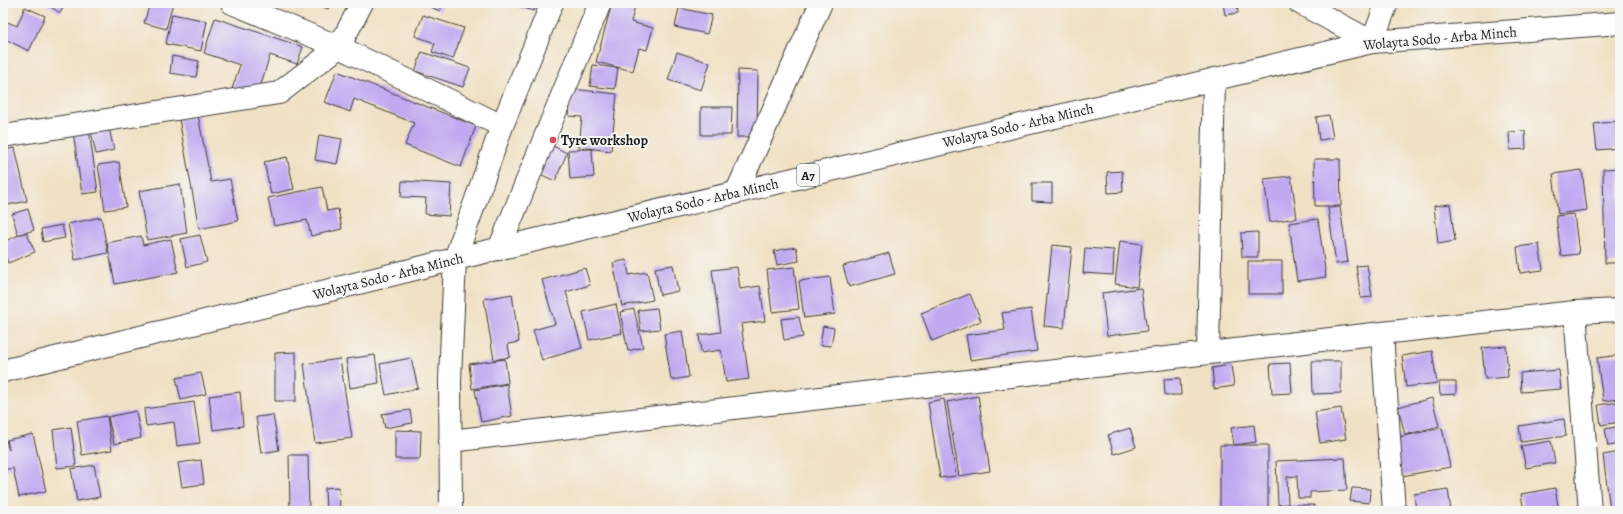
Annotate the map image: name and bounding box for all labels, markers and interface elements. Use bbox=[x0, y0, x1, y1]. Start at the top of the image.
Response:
street label: Wolayta Sodo - Arba Minch bbox=[1361, 22, 1518, 55]
street label: Wolayta Sodo - Arba Minch bbox=[940, 99, 1096, 152]
place label: Tyre workshop bbox=[561, 131, 648, 150]
marker: Tyre workshop bbox=[548, 135, 558, 145]
road number: A7 bbox=[797, 164, 819, 186]
street label: Wolayta Sodo - Arba Minch bbox=[625, 174, 781, 227]
street label: Wolayta Sodo - Arba Minch bbox=[310, 248, 466, 305]

